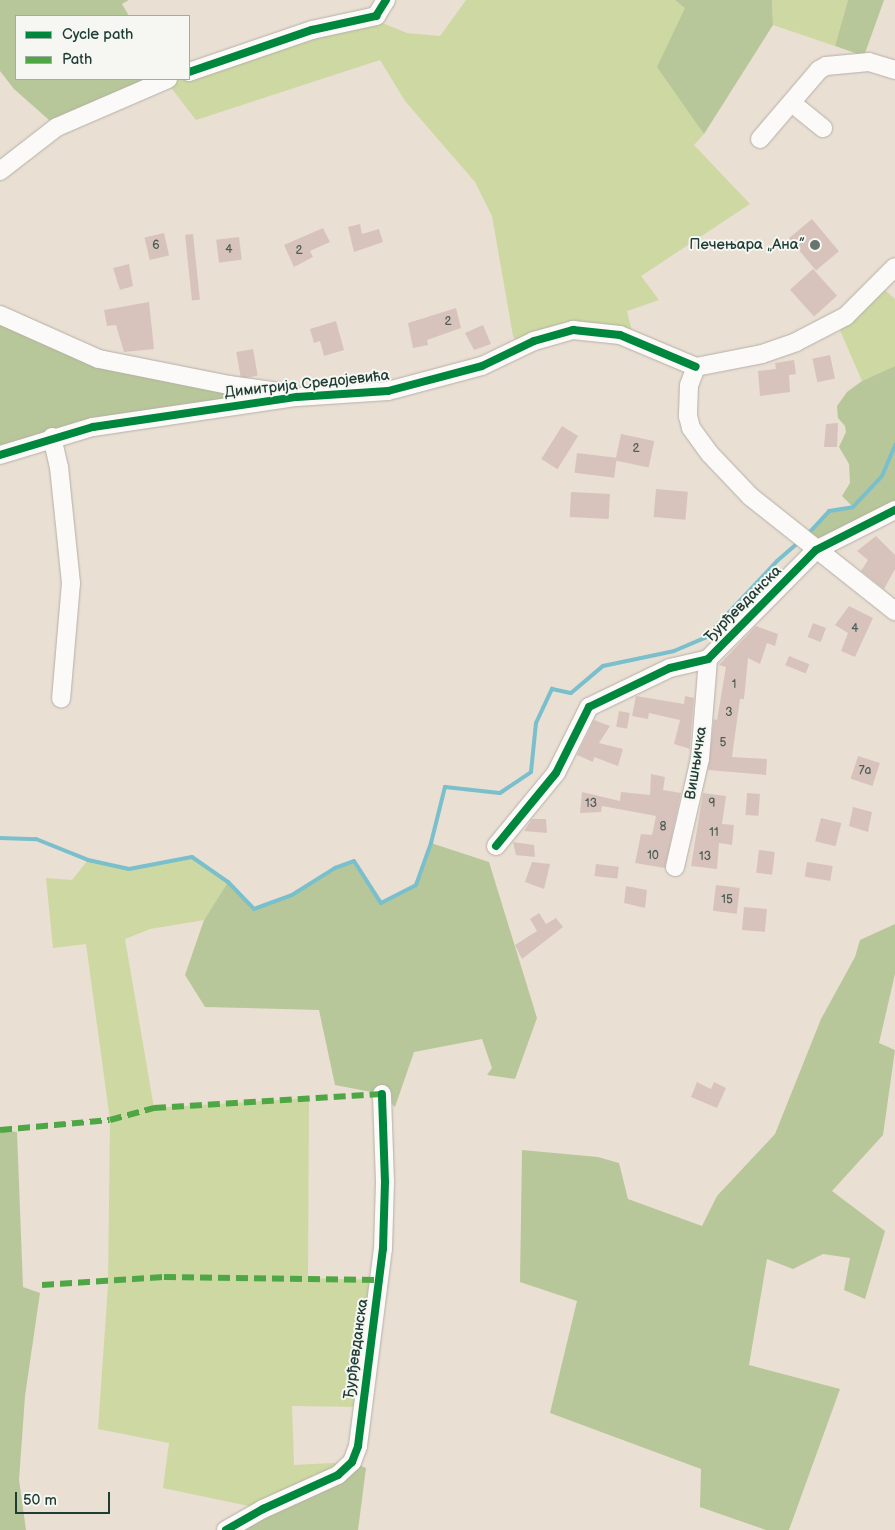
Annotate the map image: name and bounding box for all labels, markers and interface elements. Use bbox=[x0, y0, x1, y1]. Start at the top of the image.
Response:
legend bbox=[15, 15, 190, 80]
text: Cycle path bbox=[62, 25, 133, 44]
text: Path bbox=[62, 50, 92, 69]
place label: Печењара „Ана” bbox=[689, 236, 805, 254]
house number: 6 bbox=[152, 239, 160, 253]
marker: Печењара „Ана” bbox=[809, 239, 821, 251]
house number: 4 bbox=[225, 243, 233, 257]
house number: 2 bbox=[295, 244, 303, 258]
house number: 2 bbox=[444, 315, 452, 329]
street label: Димитрија Средојевића bbox=[224, 366, 390, 402]
house number: 2 bbox=[632, 442, 640, 456]
street label: Ђурђевданска bbox=[701, 562, 785, 646]
house number: 4 bbox=[851, 622, 859, 636]
house number: 1 bbox=[732, 678, 736, 692]
house number: 3 bbox=[725, 706, 733, 720]
street label: Вишњичка bbox=[681, 725, 711, 801]
house number: 5 bbox=[720, 736, 726, 750]
house number: 7a bbox=[859, 764, 871, 778]
house number: 13 bbox=[585, 797, 597, 811]
house number: 9 bbox=[709, 797, 715, 811]
house number: 8 bbox=[660, 820, 666, 834]
house number: 11 bbox=[709, 826, 719, 840]
house number: 10 bbox=[647, 849, 659, 863]
house number: 13 bbox=[699, 850, 711, 864]
house number: 15 bbox=[721, 893, 733, 907]
street label: Ђурђевданска bbox=[340, 1298, 372, 1400]
scale bar bbox=[18, 1482, 112, 1514]
text: 50 m bbox=[23, 1491, 57, 1510]

